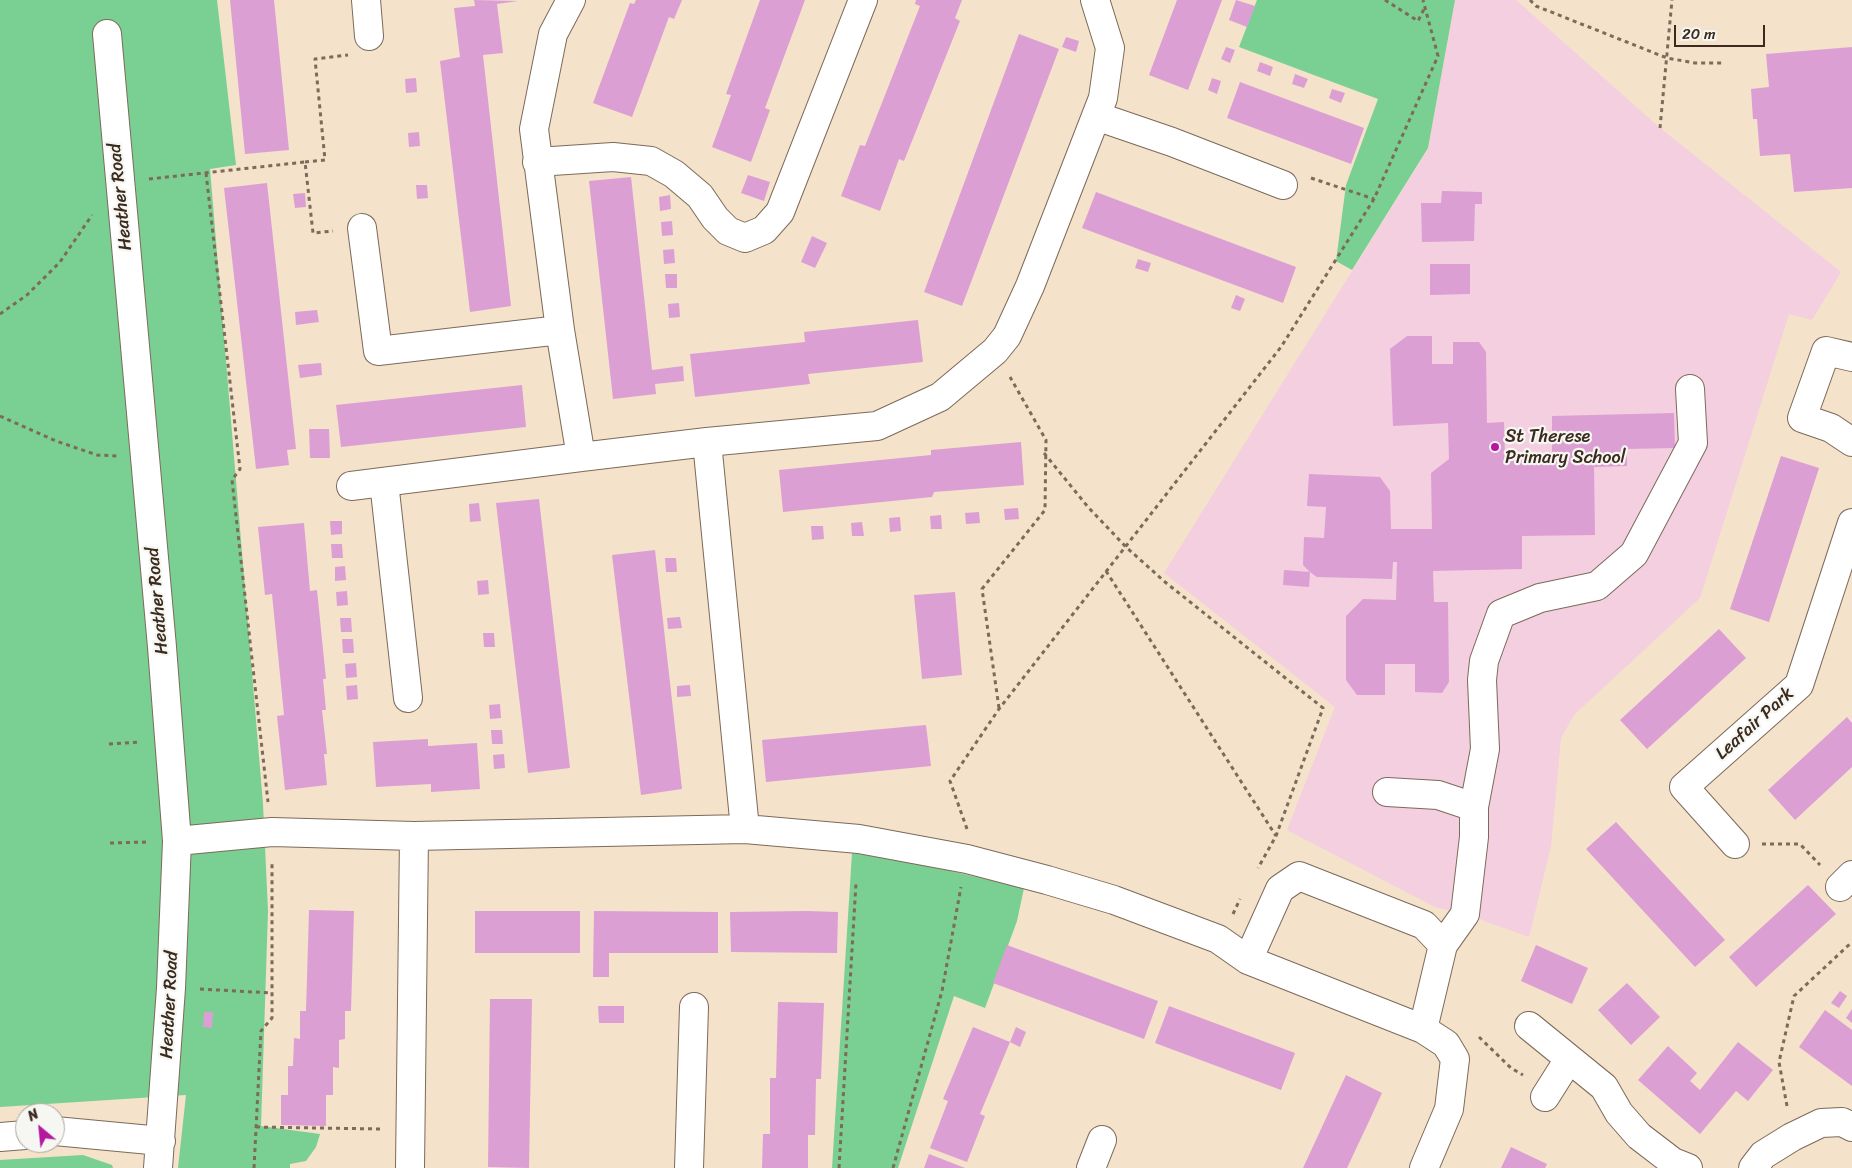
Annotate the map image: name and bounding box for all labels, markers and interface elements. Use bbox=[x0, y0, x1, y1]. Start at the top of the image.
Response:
scale bar bbox=[1677, 15, 1768, 47]
text: 20 m bbox=[1682, 21, 1716, 47]
street label: Heather Road bbox=[105, 142, 137, 252]
place label: St Therese Primary School bbox=[1505, 426, 1626, 468]
marker: St Therese Primary School bbox=[1489, 441, 1501, 453]
street label: Heather Road bbox=[143, 546, 173, 656]
street label: Leafair Park bbox=[1712, 683, 1798, 765]
street label: Heather Road bbox=[156, 951, 184, 1059]
text: N bbox=[23, 1102, 43, 1129]
north arrow bbox=[15, 1103, 65, 1153]

